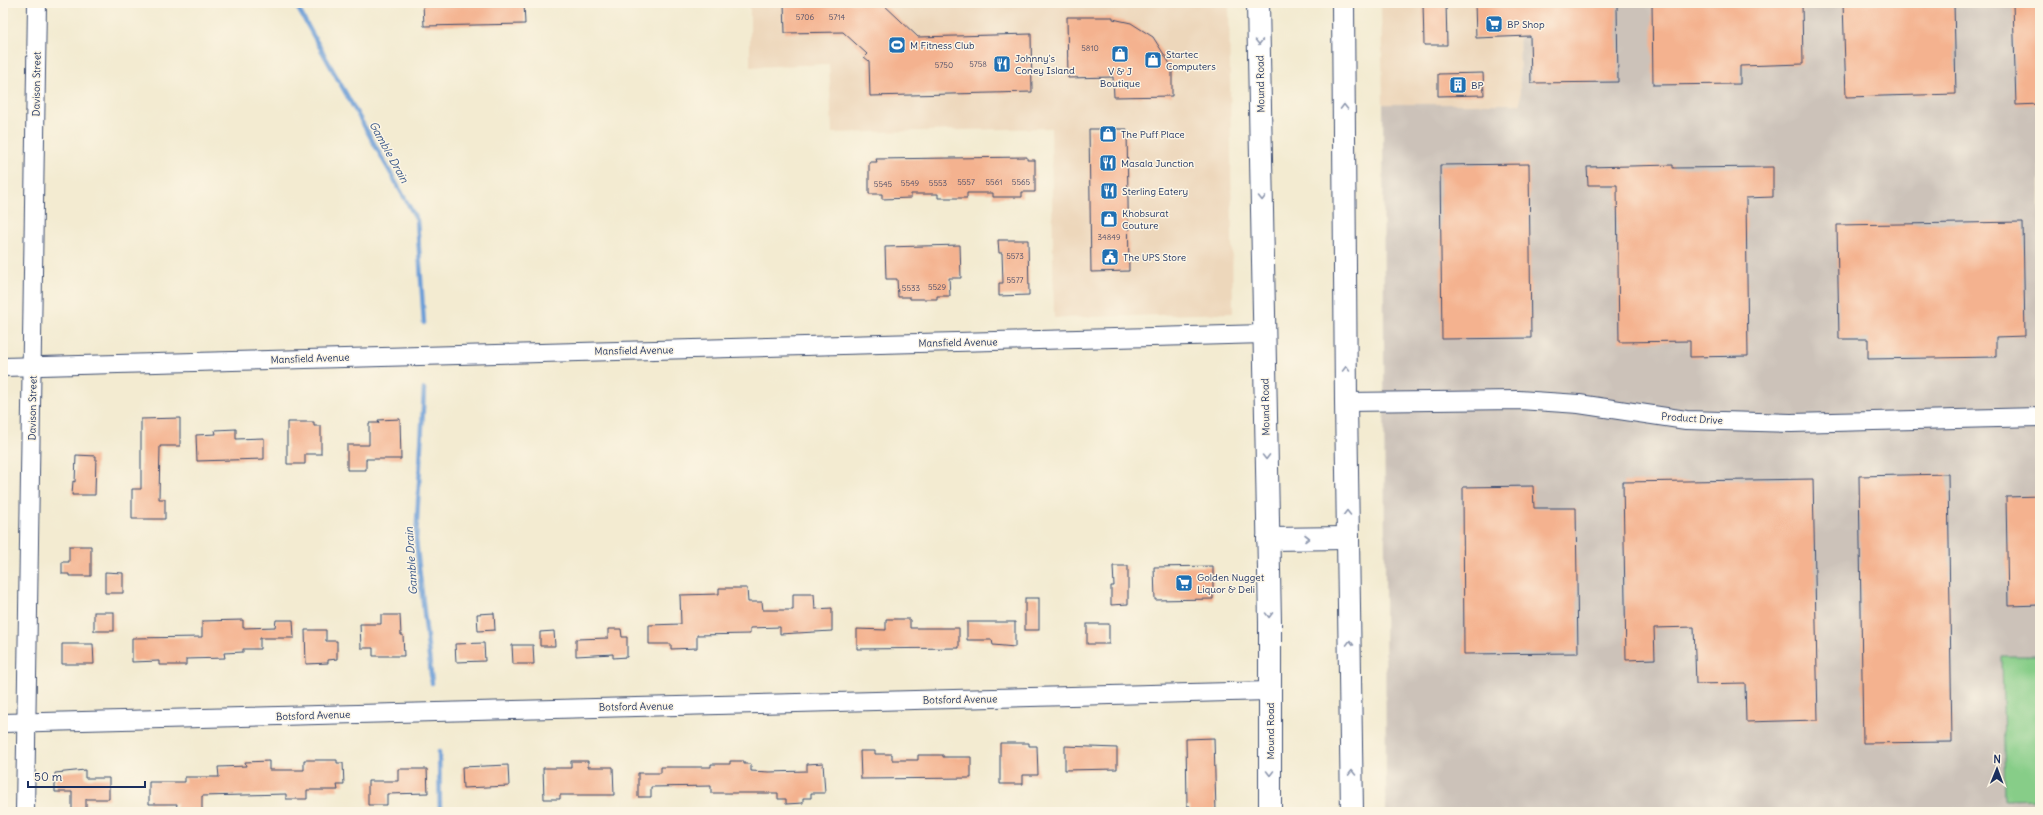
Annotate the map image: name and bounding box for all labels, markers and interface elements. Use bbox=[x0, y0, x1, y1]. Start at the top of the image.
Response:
house number: 5706 bbox=[796, 12, 815, 22]
house number: 5714 bbox=[829, 12, 846, 22]
supermarket icon: BP Shop bbox=[1484, 14, 1504, 34]
place label: BP Shop bbox=[1507, 18, 1545, 31]
sports icon: M Fitness Club bbox=[887, 35, 907, 55]
place label: M Fitness Club bbox=[910, 39, 975, 52]
one-way arrow bbox=[1255, 39, 1263, 45]
house number: 5810 bbox=[1081, 43, 1099, 53]
shop icon: V & J Boutique bbox=[1110, 44, 1130, 64]
place label: Startec Computers bbox=[1166, 48, 1216, 73]
shop icon: Startec Computers bbox=[1143, 50, 1163, 70]
street label: Davison Street bbox=[29, 51, 44, 117]
place label: Johnny's Coney Island bbox=[1015, 52, 1075, 77]
restaurant icon: Johnny's Coney Island bbox=[992, 54, 1012, 74]
street label: Mound Road bbox=[1254, 55, 1267, 113]
house number: 5758 bbox=[969, 59, 987, 69]
house number: 5750 bbox=[935, 60, 953, 70]
place label: V & J Boutique bbox=[1100, 65, 1140, 90]
building icon: BP bbox=[1448, 75, 1468, 95]
place label: BP bbox=[1471, 79, 1484, 92]
one-way arrow bbox=[1340, 104, 1348, 110]
water label: Gamble Drain bbox=[366, 119, 412, 186]
shop icon: The Puff Place bbox=[1098, 124, 1118, 144]
place label: The Puff Place bbox=[1121, 128, 1185, 141]
restaurant icon: Masala Junction bbox=[1098, 153, 1118, 173]
place label: Masala Junction bbox=[1121, 157, 1194, 170]
house number: 5557 bbox=[957, 177, 975, 187]
house number: 5561 bbox=[986, 177, 1003, 187]
house number: 5565 bbox=[1012, 177, 1031, 187]
house number: 5549 bbox=[901, 178, 920, 188]
house number: 5553 bbox=[929, 178, 948, 188]
house number: 5545 bbox=[874, 179, 893, 189]
restaurant icon: Sterling Eatery bbox=[1099, 181, 1119, 201]
place label: Sterling Eatery bbox=[1122, 185, 1188, 198]
one-way arrow bbox=[1258, 195, 1266, 201]
place label: Khobsurat Couture bbox=[1122, 207, 1169, 232]
shop icon: Khobsurat Couture bbox=[1099, 209, 1119, 229]
house number: 34849 bbox=[1098, 232, 1121, 242]
public building icon: The UPS Store bbox=[1100, 247, 1120, 267]
house number: 5573 bbox=[1006, 251, 1024, 261]
place label: The UPS Store bbox=[1123, 251, 1186, 264]
house number: 5577 bbox=[1006, 275, 1024, 285]
house number: 5529 bbox=[928, 282, 946, 292]
house number: 5533 bbox=[902, 283, 921, 293]
street label: Mansfield Avenue bbox=[918, 335, 998, 350]
street label: Mansfield Avenue bbox=[594, 343, 674, 358]
street label: Mansfield Avenue bbox=[270, 351, 350, 366]
one-way arrow bbox=[1341, 366, 1350, 372]
street label: Davison Street bbox=[25, 375, 40, 441]
street label: Mound Road bbox=[1259, 378, 1272, 436]
street label: Product Drive bbox=[1661, 410, 1723, 427]
one-way arrow bbox=[1262, 454, 1271, 460]
one-way arrow bbox=[1343, 510, 1352, 516]
water label: Gamble Drain bbox=[402, 526, 420, 596]
one-way arrow bbox=[1304, 534, 1310, 542]
place label: Golden Nugget Liquor & Deli bbox=[1197, 571, 1265, 596]
supermarket icon: Golden Nugget Liquor & Deli bbox=[1174, 573, 1194, 593]
one-way arrow bbox=[1265, 612, 1273, 618]
one-way arrow bbox=[1346, 640, 1354, 646]
street label: Botsford Avenue bbox=[923, 692, 997, 707]
street label: Botsford Avenue bbox=[599, 699, 673, 714]
street label: Mound Road bbox=[1264, 702, 1277, 760]
street label: Botsford Avenue bbox=[276, 708, 350, 723]
north arrow bbox=[1977, 749, 2017, 789]
text: N bbox=[1993, 752, 2001, 766]
scale bar bbox=[28, 763, 145, 789]
text: 50 m bbox=[34, 769, 63, 784]
one-way arrow bbox=[1266, 770, 1274, 776]
one-way arrow bbox=[1348, 770, 1356, 776]

